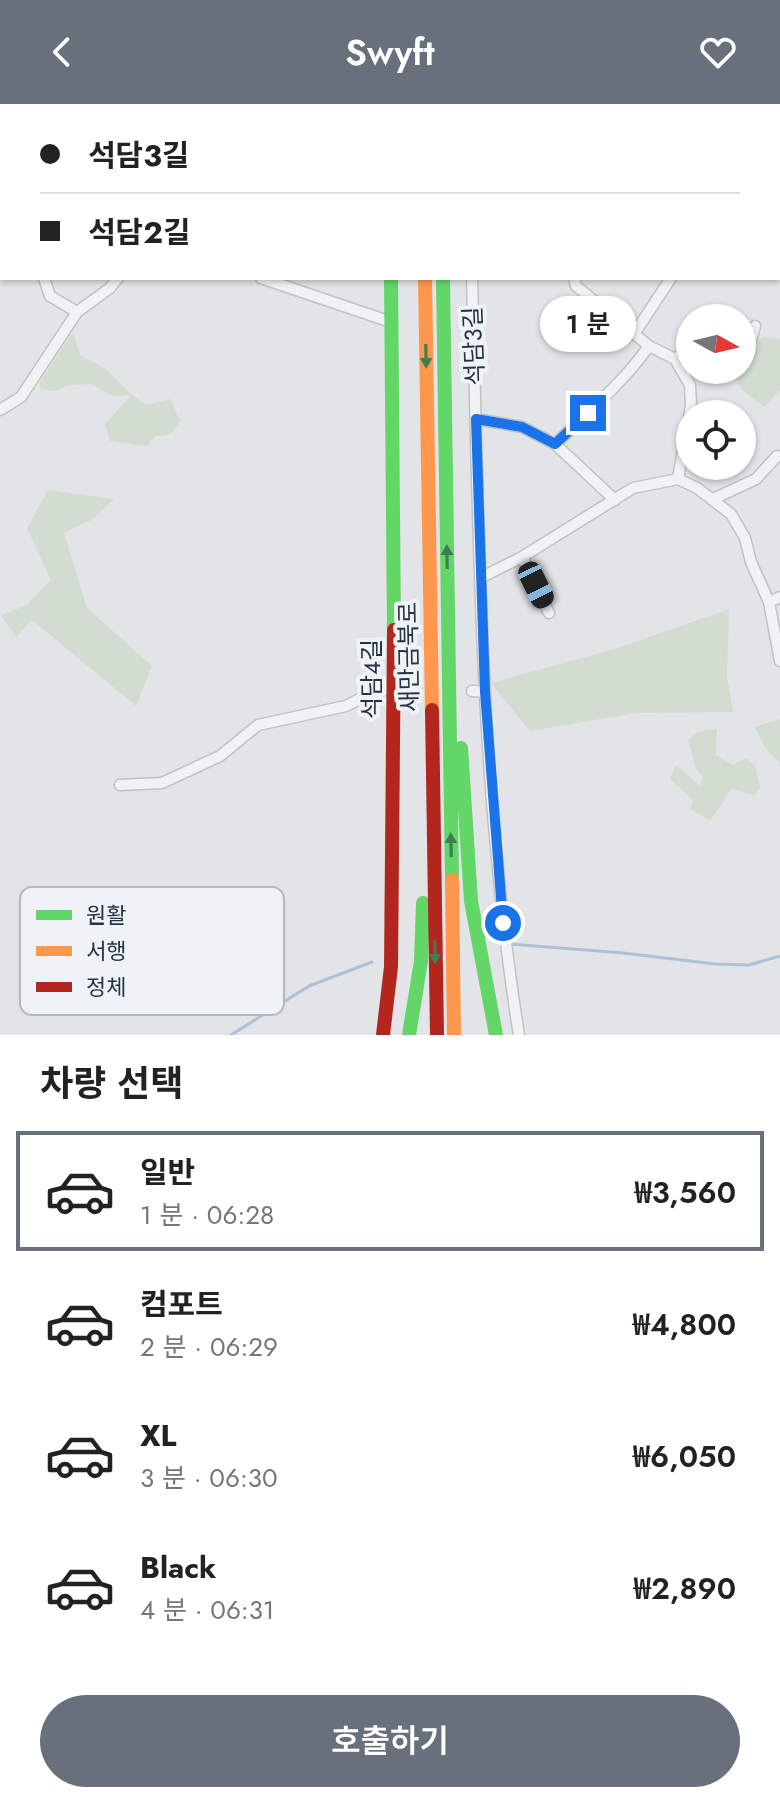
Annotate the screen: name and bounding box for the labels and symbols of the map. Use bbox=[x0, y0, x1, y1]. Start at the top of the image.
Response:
callout: 1 분 bbox=[540, 297, 636, 353]
north arrow bbox=[676, 304, 756, 384]
street label: 석담3길 bbox=[455, 306, 492, 386]
one-way arrow bbox=[420, 344, 433, 369]
route end bbox=[570, 395, 606, 431]
one-way arrow bbox=[441, 544, 453, 569]
car bbox=[515, 558, 557, 612]
street label: 새만금북로 bbox=[390, 602, 427, 713]
street label: 석담4길 bbox=[354, 639, 389, 719]
one-way arrow bbox=[445, 832, 458, 857]
legend bbox=[20, 887, 284, 1015]
text: 원활 bbox=[86, 899, 126, 931]
route start bbox=[485, 905, 521, 941]
text: 서행 bbox=[86, 935, 126, 967]
one-way arrow bbox=[429, 940, 442, 965]
text: 정체 bbox=[86, 971, 126, 1003]

